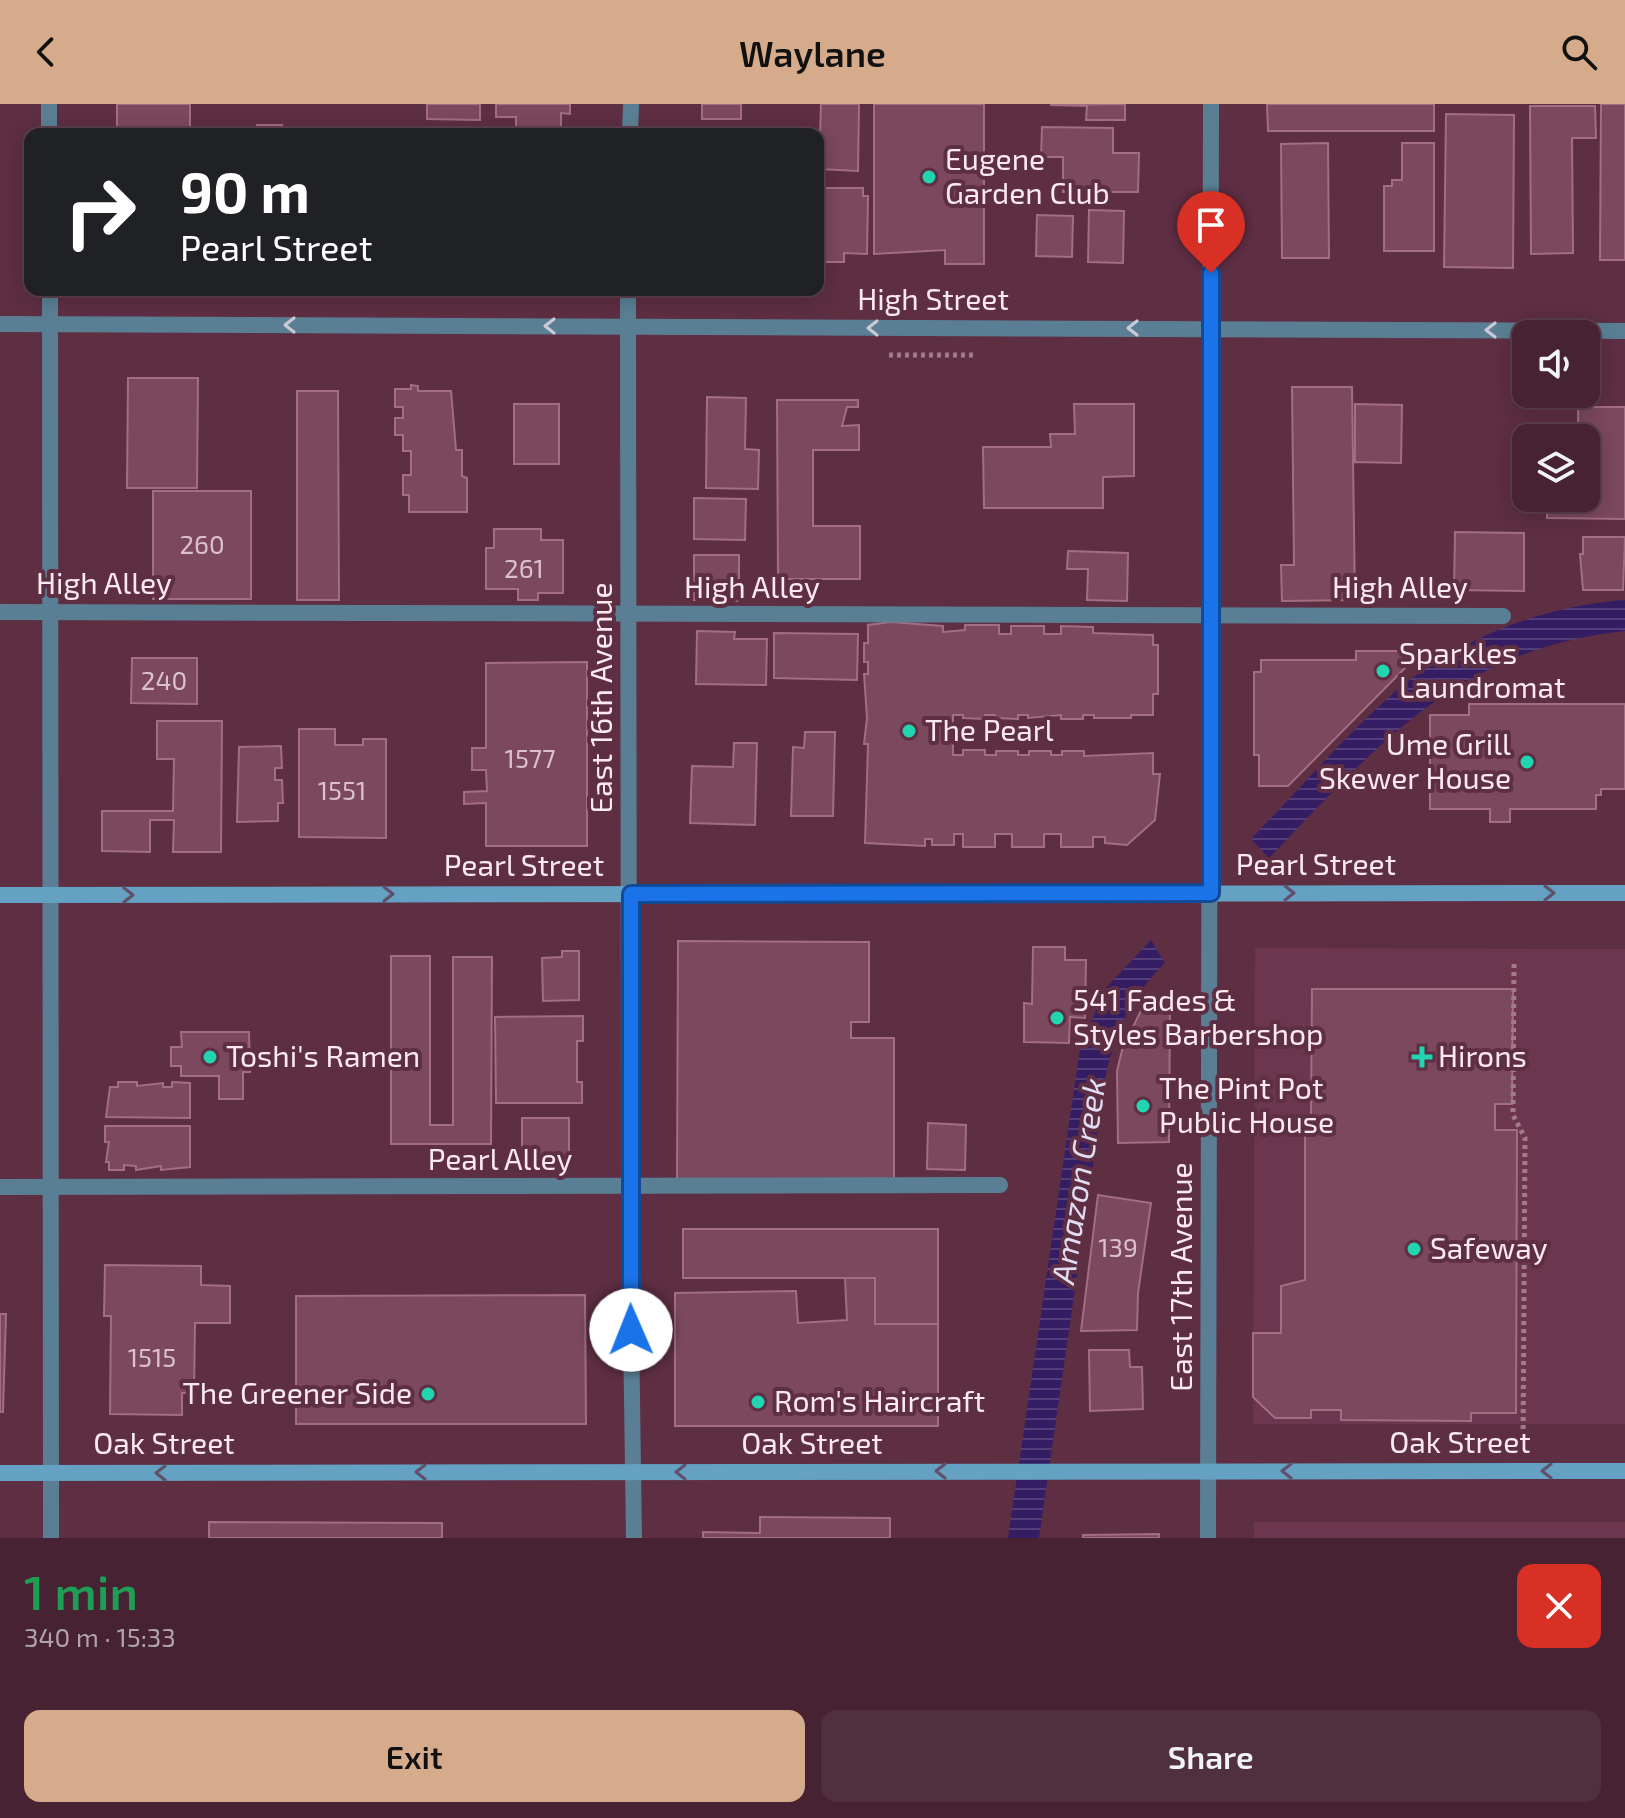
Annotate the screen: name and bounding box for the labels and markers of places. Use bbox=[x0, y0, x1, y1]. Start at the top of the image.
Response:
place label: Eugene Garden Club bbox=[945, 140, 1110, 210]
marker: Eugene Garden Club bbox=[920, 168, 938, 186]
pin bbox=[1177, 191, 1245, 273]
place label: Sparkles Laundromat bbox=[1399, 634, 1565, 704]
marker: Sparkles Laundromat bbox=[1374, 662, 1392, 680]
place label: The Pearl bbox=[925, 711, 1054, 747]
marker: The Pearl bbox=[900, 722, 918, 740]
place label: Ume Grill Skewer House bbox=[1319, 725, 1511, 795]
marker: Ume Grill Skewer House bbox=[1518, 753, 1536, 771]
place label: 541 Fades & Styles Barbershop bbox=[1073, 981, 1323, 1051]
marker: 541 Fades & Styles Barbershop bbox=[1048, 1009, 1066, 1027]
place label: Toshi's Ramen bbox=[226, 1037, 420, 1073]
place label: Hirons bbox=[1438, 1037, 1527, 1073]
marker: Toshi's Ramen bbox=[201, 1048, 219, 1066]
marker: Hirons bbox=[1413, 1048, 1431, 1066]
place label: The Pint Pot Public House bbox=[1159, 1069, 1334, 1139]
marker: The Pint Pot Public House bbox=[1134, 1097, 1152, 1115]
place label: Safeway bbox=[1430, 1229, 1548, 1265]
marker: Safeway bbox=[1405, 1240, 1423, 1258]
place label: The Greener Side bbox=[182, 1374, 412, 1410]
place label: Rom's Haircraft bbox=[774, 1382, 985, 1418]
marker: The Greener Side bbox=[419, 1385, 437, 1403]
marker: Rom's Haircraft bbox=[749, 1393, 767, 1411]

